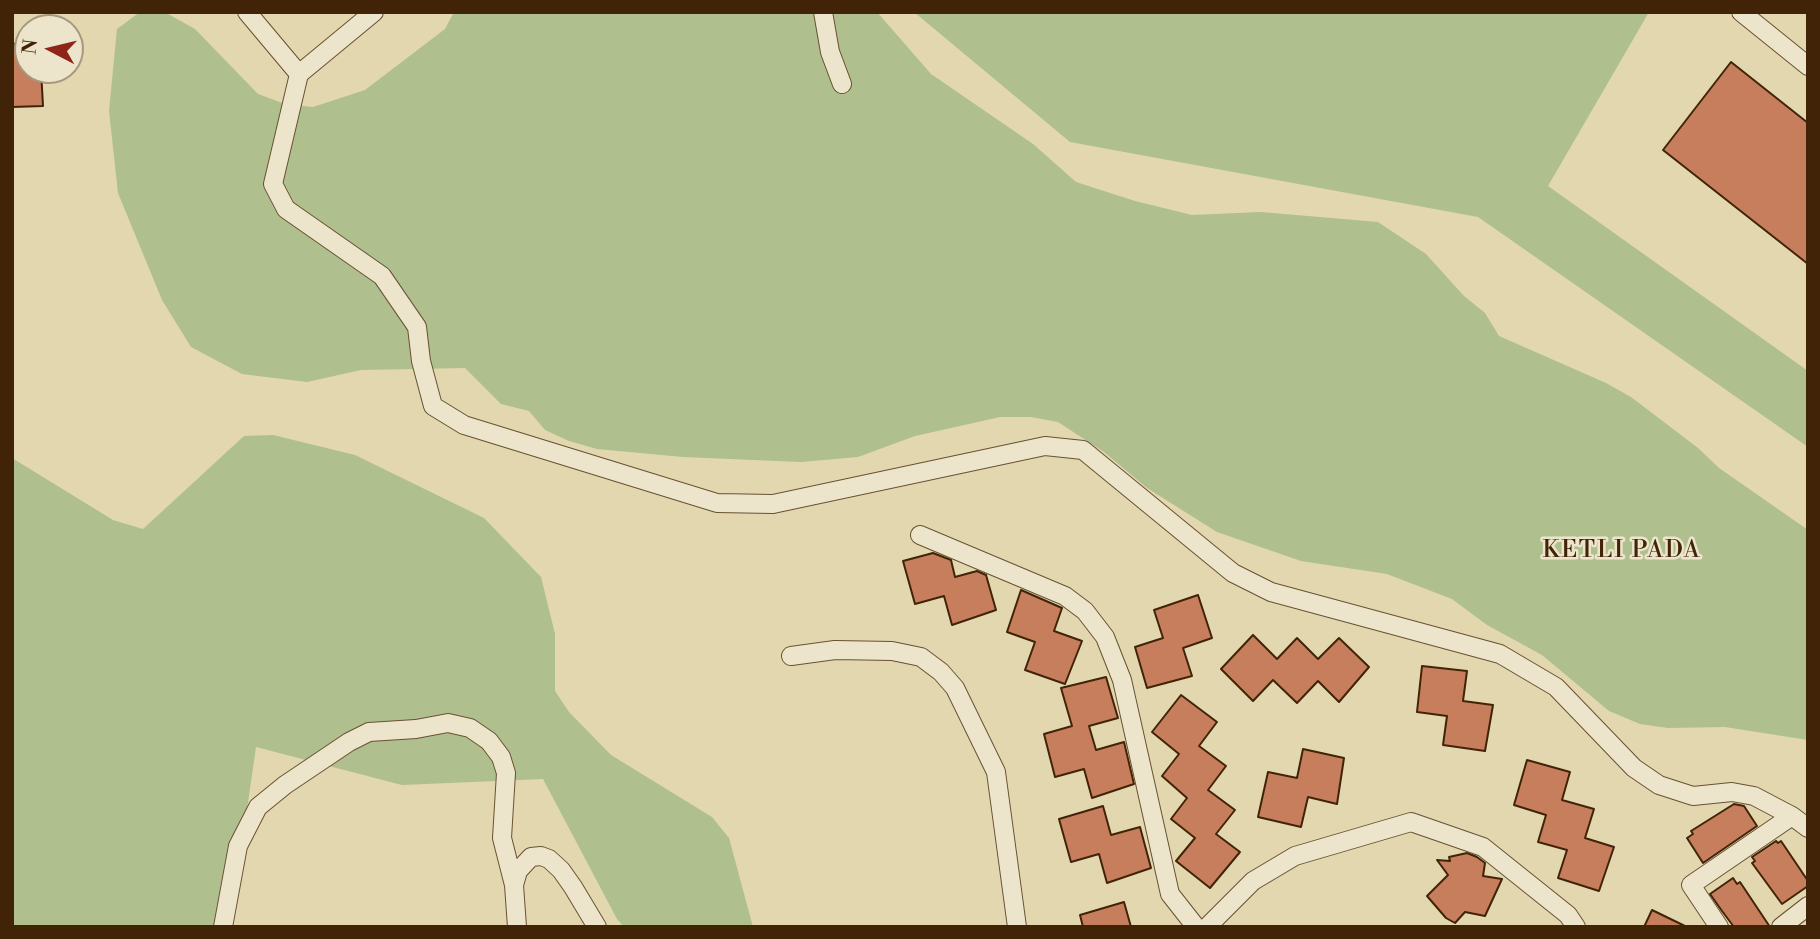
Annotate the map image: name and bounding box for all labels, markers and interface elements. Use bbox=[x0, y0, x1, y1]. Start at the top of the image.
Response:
north arrow bbox=[14, 14, 84, 84]
text: N bbox=[17, 38, 43, 56]
district label: KETLI PADA bbox=[1544, 537, 1700, 565]

